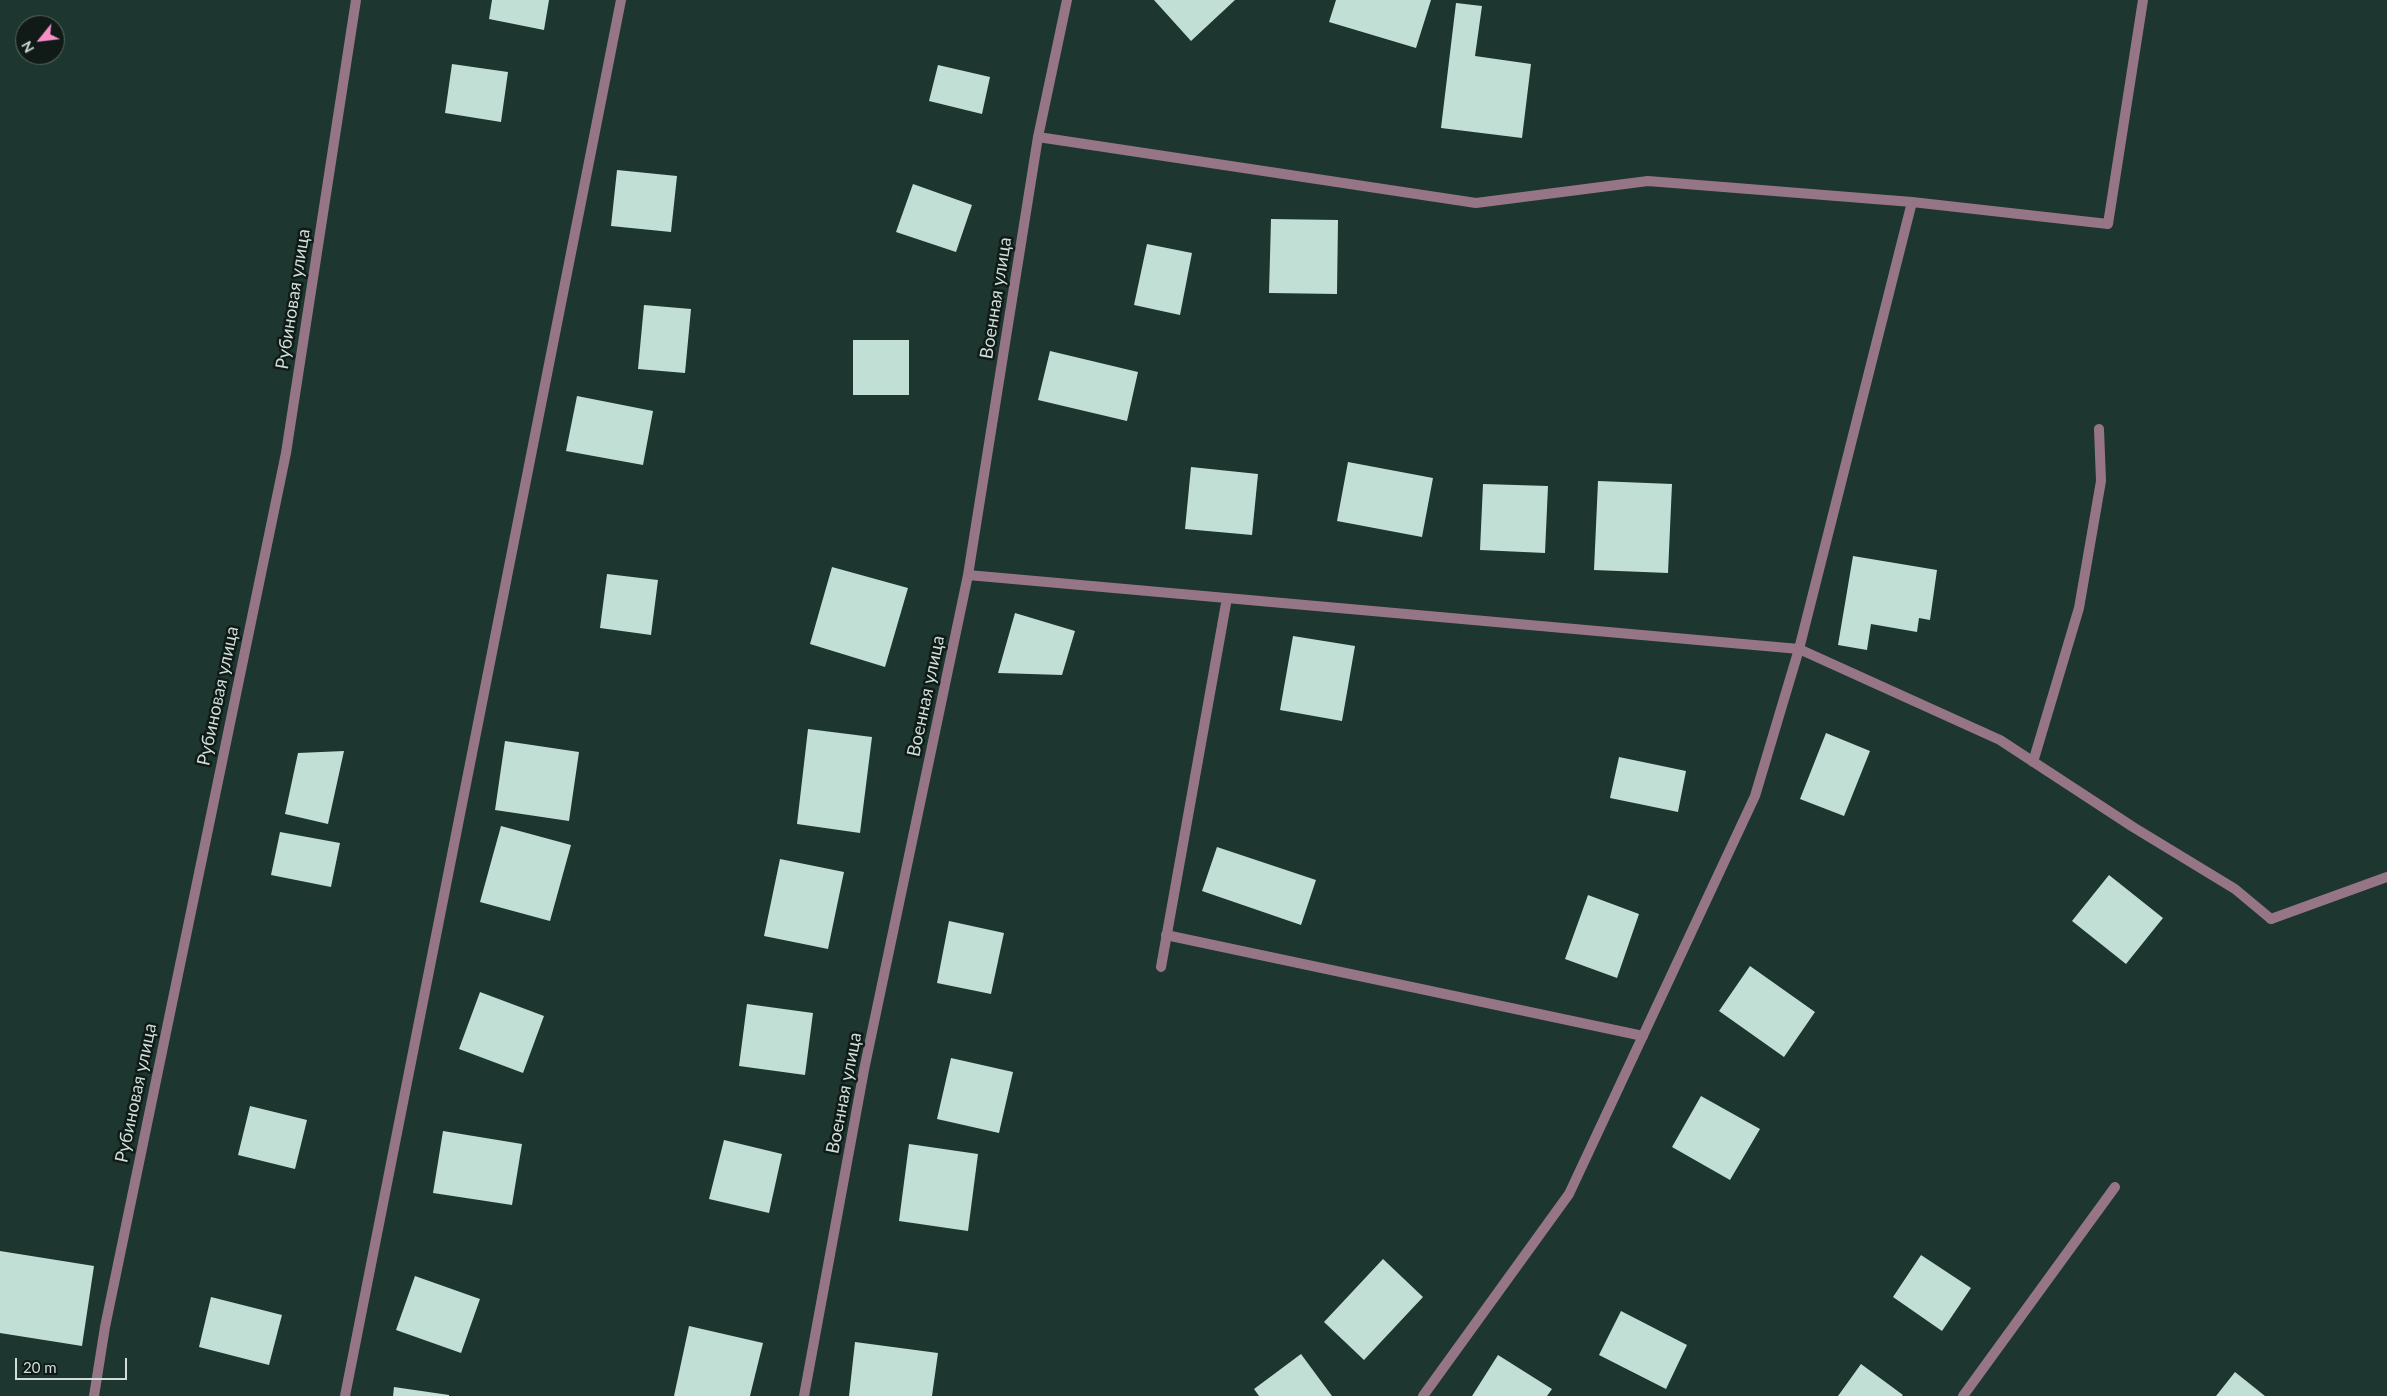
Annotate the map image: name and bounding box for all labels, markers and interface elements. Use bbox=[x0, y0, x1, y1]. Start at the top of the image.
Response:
north arrow bbox=[15, 15, 65, 65]
text: N bbox=[17, 38, 37, 56]
street label: Рубиновая улица bbox=[271, 227, 315, 371]
street label: Военная улица bbox=[976, 236, 1016, 360]
street label: Рубиновая улица bbox=[193, 624, 243, 768]
street label: Военная улица bbox=[903, 634, 949, 758]
street label: Рубиновая улица bbox=[111, 1021, 161, 1165]
street label: Военная улица bbox=[822, 1031, 866, 1155]
scale bar bbox=[18, 1348, 130, 1380]
text: 20 m bbox=[23, 1358, 57, 1376]

